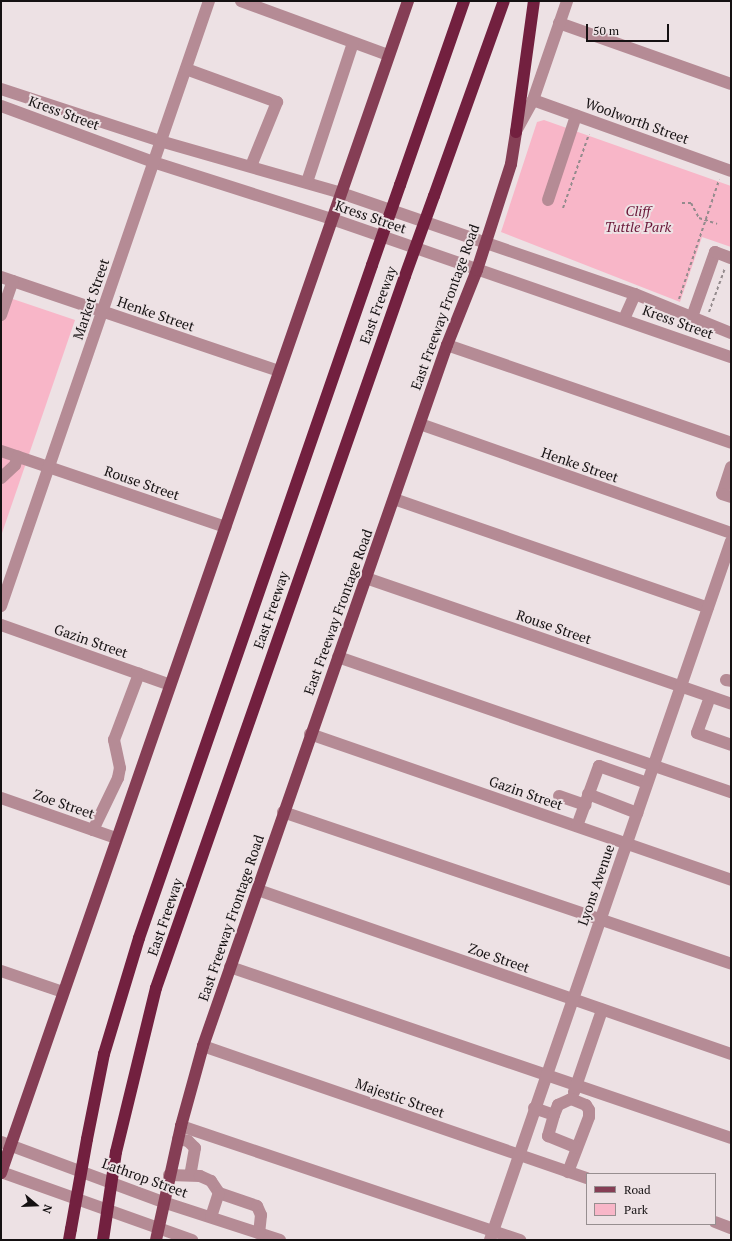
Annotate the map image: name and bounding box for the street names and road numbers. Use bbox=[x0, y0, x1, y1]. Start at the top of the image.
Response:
street label: Kress Street bbox=[26, 92, 102, 134]
street label: Woolworth Street bbox=[583, 94, 691, 148]
street label: Kress Street bbox=[333, 197, 409, 237]
street label: East Freeway Frontage Road bbox=[407, 222, 483, 392]
street label: Market Street bbox=[69, 256, 113, 342]
street label: East Freeway bbox=[356, 264, 400, 346]
street label: Henke Street bbox=[115, 293, 197, 335]
street label: Kress Street bbox=[640, 301, 716, 343]
street label: Henke Street bbox=[539, 444, 621, 486]
street label: Rouse Street bbox=[102, 462, 182, 504]
street label: East Freeway Frontage Road bbox=[300, 527, 376, 697]
street label: East Freeway bbox=[250, 569, 292, 651]
street label: Rouse Street bbox=[514, 606, 594, 648]
street label: Gazin Street bbox=[52, 621, 130, 661]
street label: Gazin Street bbox=[487, 773, 565, 813]
street label: Zoe Street bbox=[31, 786, 97, 822]
street label: East Freeway Frontage Road bbox=[195, 833, 267, 1003]
street label: Lyons Avenue bbox=[574, 842, 618, 928]
street label: East Freeway bbox=[144, 876, 186, 958]
street label: Zoe Street bbox=[466, 940, 532, 976]
street label: Majestic Street bbox=[353, 1075, 447, 1121]
street label: Lathrop Street bbox=[100, 1155, 190, 1201]

